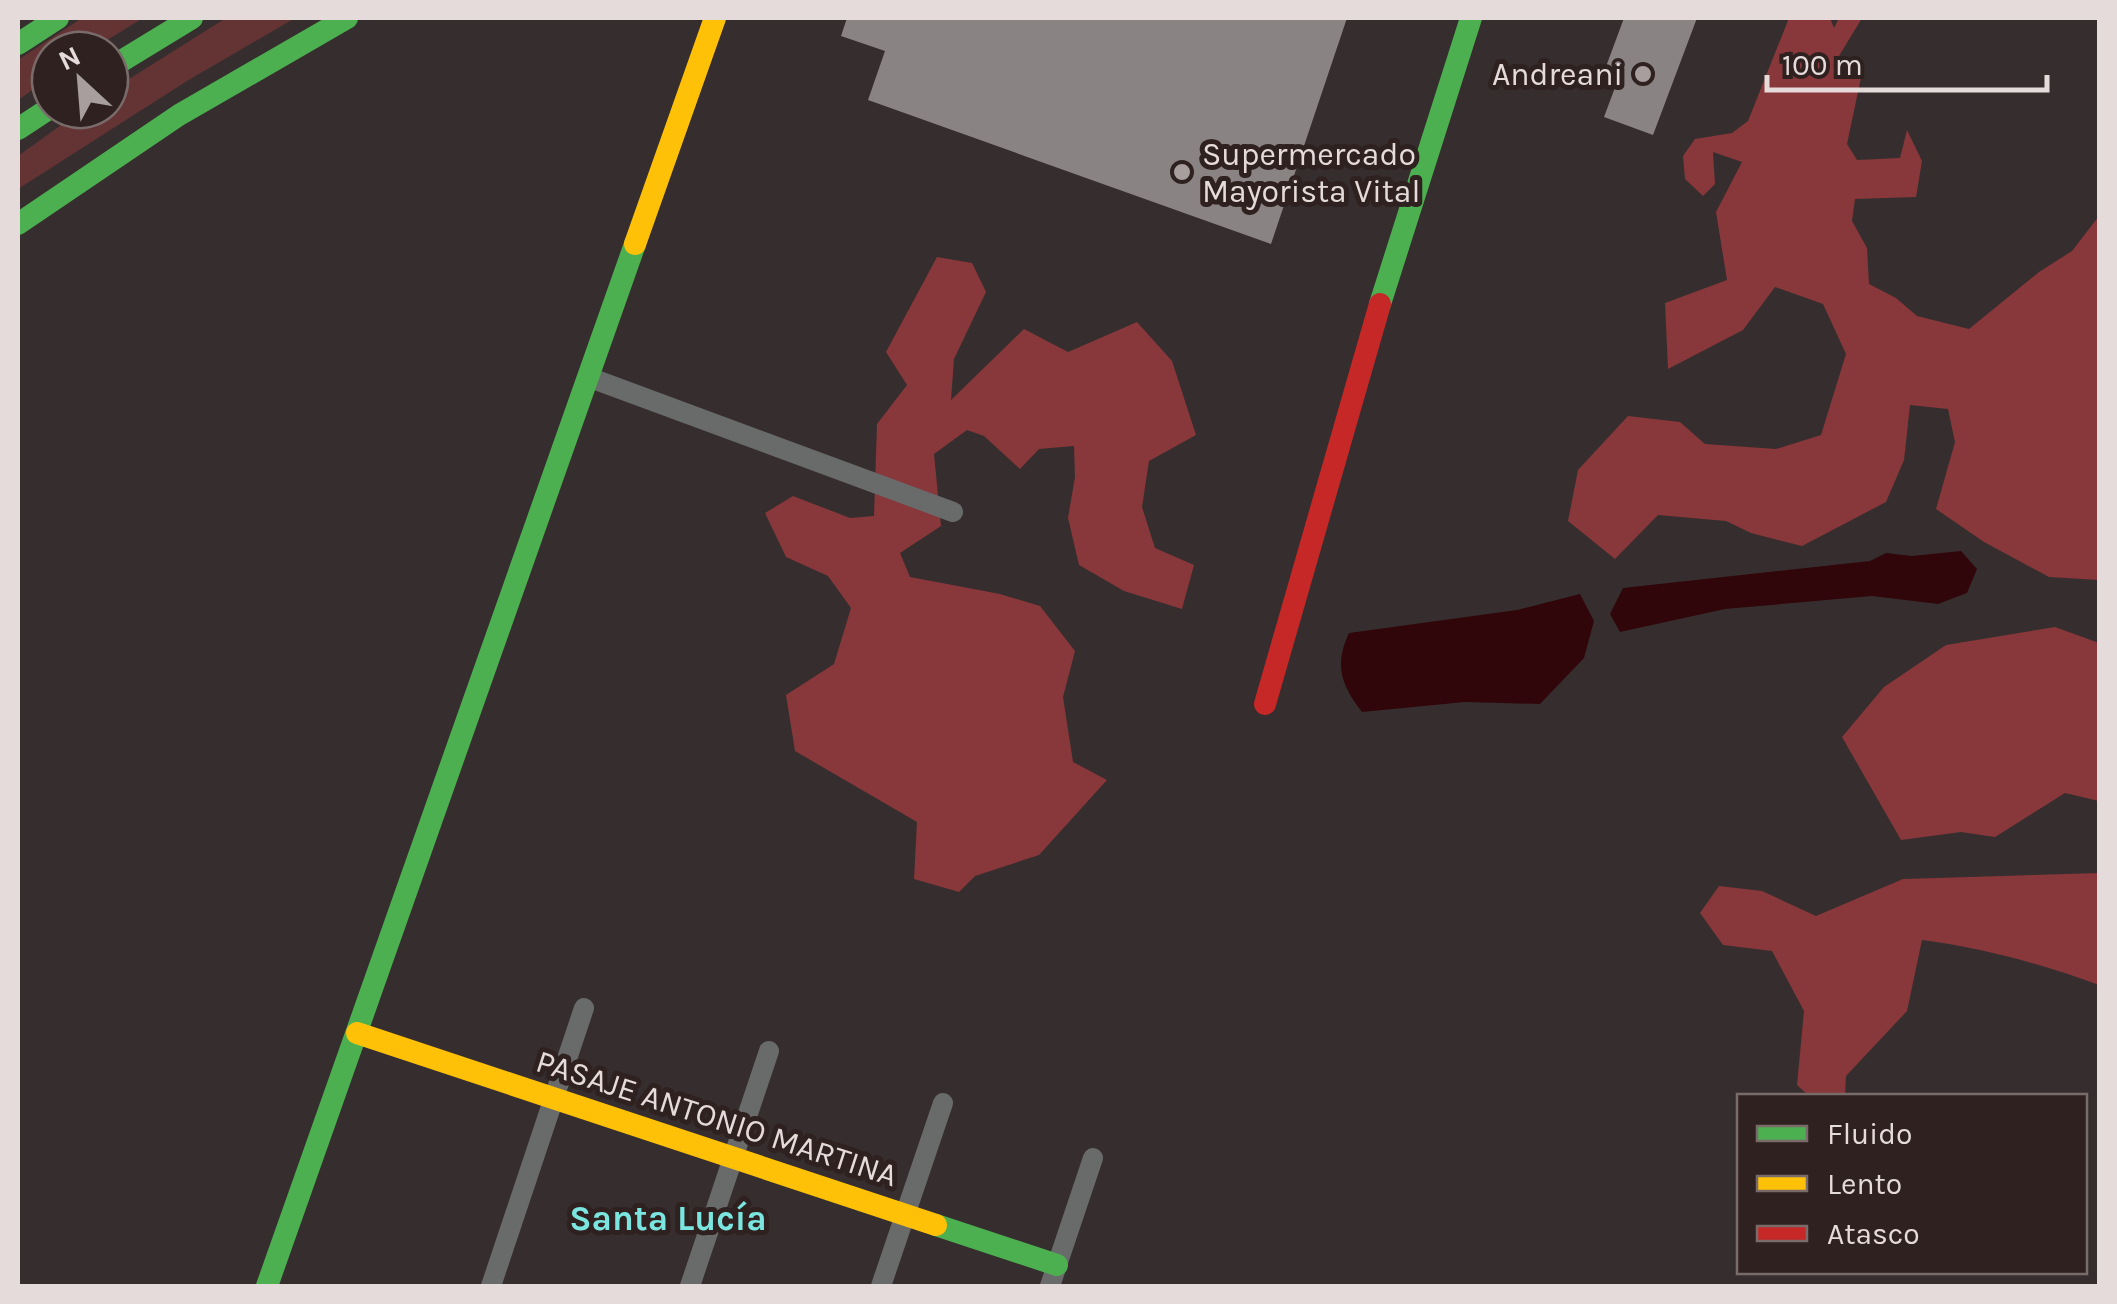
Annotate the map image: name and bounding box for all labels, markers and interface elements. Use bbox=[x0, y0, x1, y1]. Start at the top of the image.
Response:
north arrow bbox=[30, 30, 130, 130]
scale bar bbox=[1767, 30, 2047, 92]
text: N bbox=[53, 39, 86, 77]
text: 100 m bbox=[1782, 47, 1863, 83]
place label: Andreani bbox=[1492, 56, 1623, 93]
marker: Andreani bbox=[1632, 63, 1654, 85]
place label: Supermercado Mayorista Vital bbox=[1202, 136, 1420, 210]
marker: Supermercado Mayorista Vital bbox=[1171, 161, 1193, 183]
street label: PASAJE ANTONIO MARTINA bbox=[532, 1043, 902, 1194]
legend bbox=[1737, 1094, 2087, 1274]
text: Fluido bbox=[1827, 1116, 1912, 1152]
text: Lento bbox=[1827, 1166, 1902, 1202]
district label: Santa Lucía bbox=[569, 1198, 767, 1239]
text: Atasco bbox=[1827, 1216, 1920, 1252]

